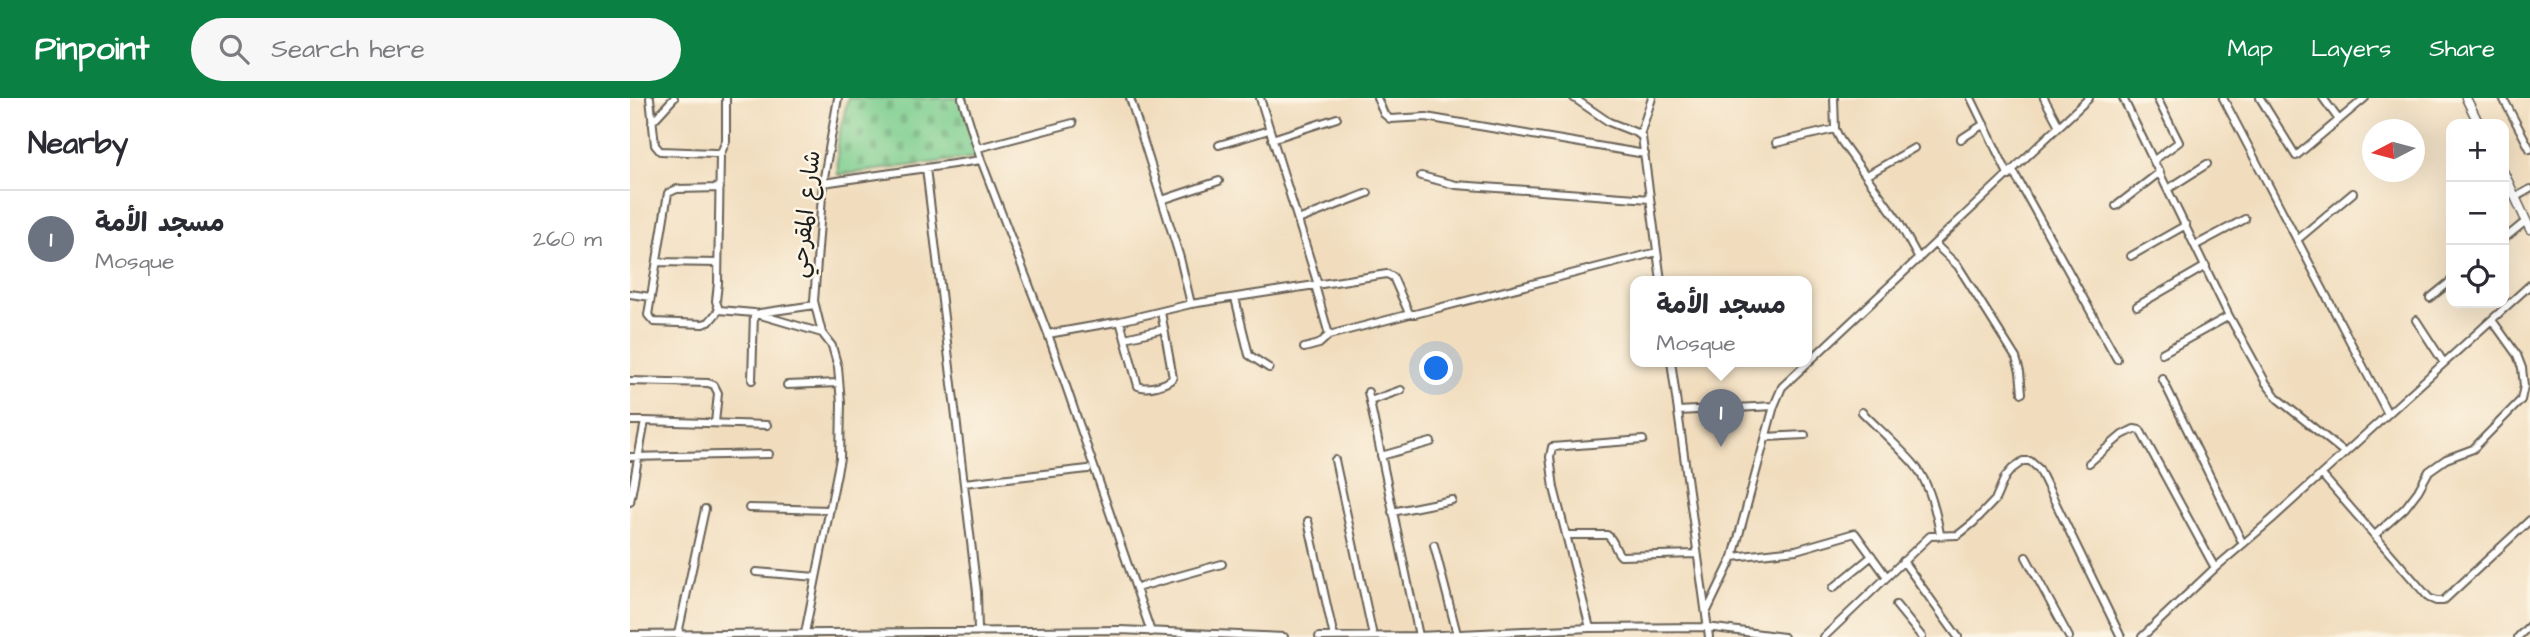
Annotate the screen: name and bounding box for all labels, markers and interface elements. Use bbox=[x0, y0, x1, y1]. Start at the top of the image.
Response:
search box bbox=[191, 18, 681, 81]
text: Pinpoint bbox=[35, 26, 149, 72]
icon: search bbox=[215, 30, 253, 68]
text: Search here bbox=[271, 31, 425, 67]
text: Map bbox=[2228, 32, 2273, 66]
text: Layers bbox=[2311, 32, 2391, 66]
text: Share bbox=[2429, 32, 2495, 66]
north arrow bbox=[2362, 119, 2425, 182]
map controls bbox=[2446, 119, 2509, 308]
button: + bbox=[2446, 119, 2509, 182]
text: Nearby bbox=[28, 123, 128, 165]
street label: شارع المقرحي bbox=[783, 149, 833, 280]
button: − bbox=[2446, 182, 2509, 245]
text: مسجد الأمة bbox=[95, 205, 225, 241]
text: 1 bbox=[50, 223, 52, 255]
text: 260 m bbox=[533, 223, 602, 255]
text: Mosque bbox=[95, 245, 174, 277]
button: locate bbox=[2446, 245, 2509, 308]
popup bbox=[1630, 276, 1812, 367]
text: مسجد الأمة bbox=[1656, 287, 1786, 323]
text: Mosque bbox=[1656, 327, 1736, 359]
your location bbox=[1419, 351, 1453, 385]
pin: 1 bbox=[1698, 389, 1744, 447]

